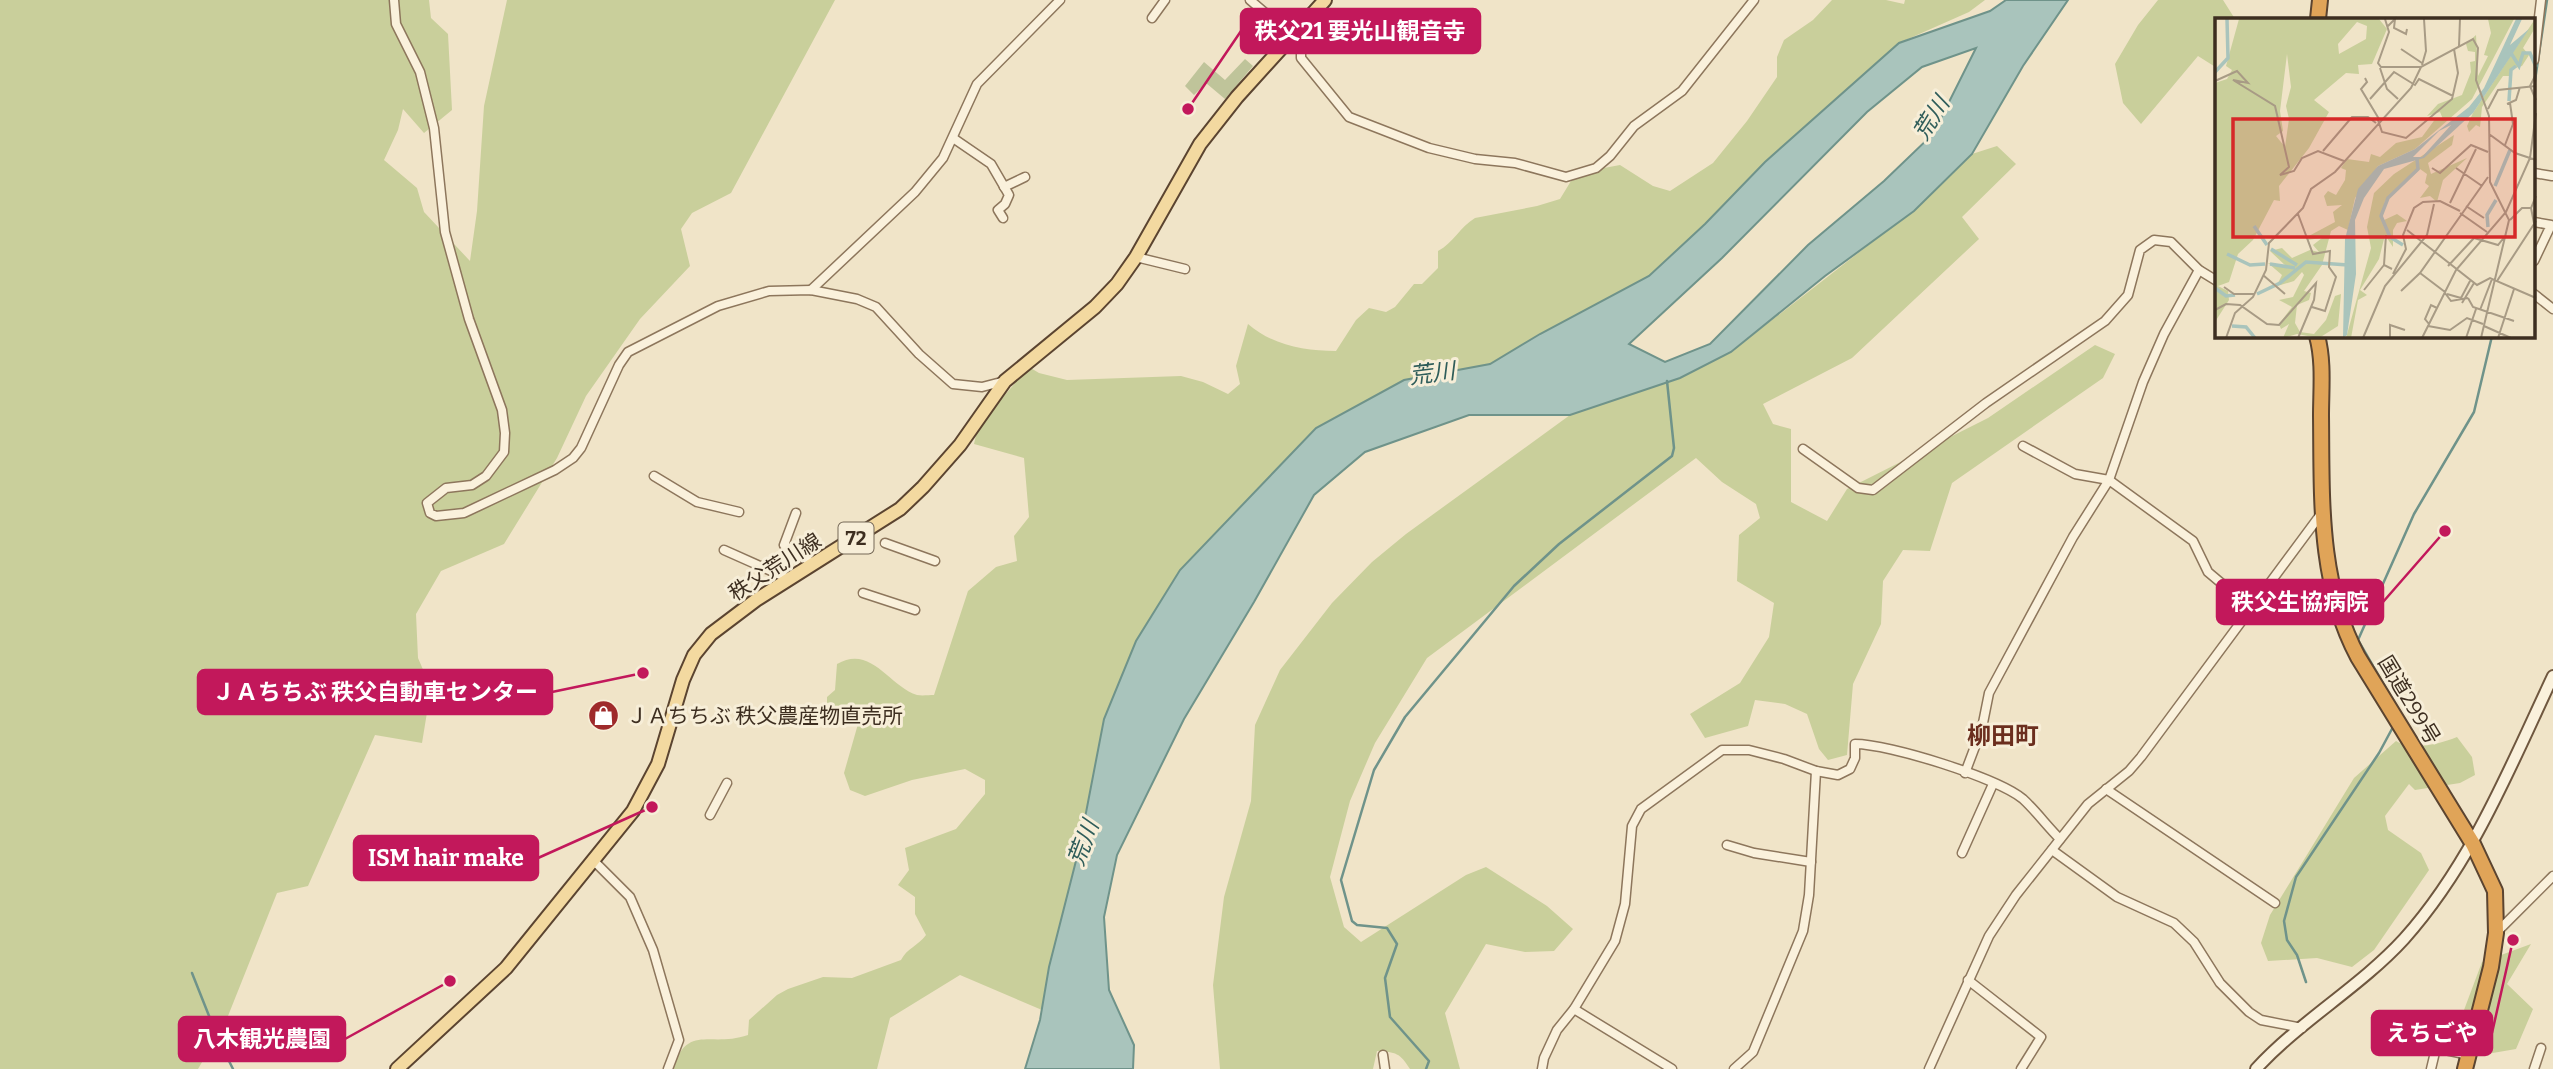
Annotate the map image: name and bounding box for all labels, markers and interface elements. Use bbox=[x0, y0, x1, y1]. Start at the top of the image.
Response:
callout: 秩父21 要光山観音寺 bbox=[1241, 9, 1480, 53]
text: 秩父21 要光山観音寺 bbox=[1254, 17, 1466, 45]
inset map bbox=[2215, 18, 2536, 338]
water label: 荒川 bbox=[1907, 89, 1957, 145]
water label: 荒川 bbox=[1407, 356, 1460, 390]
road number: 72 bbox=[838, 523, 874, 554]
street label: 秩父荒川線 bbox=[724, 528, 826, 606]
callout: 秩父生協病院 bbox=[2217, 580, 2383, 624]
text: 秩父生協病院 bbox=[2231, 588, 2369, 616]
street label: 国道299号 bbox=[2372, 651, 2446, 749]
callout: ＪＡちちぶ 秩父自動車センター bbox=[198, 670, 552, 714]
text: ＪＡちちぶ 秩父自動車センター bbox=[212, 678, 538, 706]
shop icon: ＪＡちちぶ 秩父農産物直売所 bbox=[586, 699, 620, 733]
place label: ＪＡちちぶ 秩父農産物直売所 bbox=[626, 703, 903, 729]
district label: 柳田町 bbox=[1967, 722, 2039, 750]
water label: 荒川 bbox=[1062, 814, 1105, 869]
callout: ISM hair make bbox=[354, 836, 538, 880]
text: ISM hair make bbox=[368, 844, 524, 872]
callout: えちごや bbox=[2372, 1011, 2492, 1055]
callout: 八木観光農園 bbox=[179, 1017, 345, 1061]
text: えちごや bbox=[2386, 1019, 2478, 1047]
text: 八木観光農園 bbox=[193, 1025, 331, 1053]

